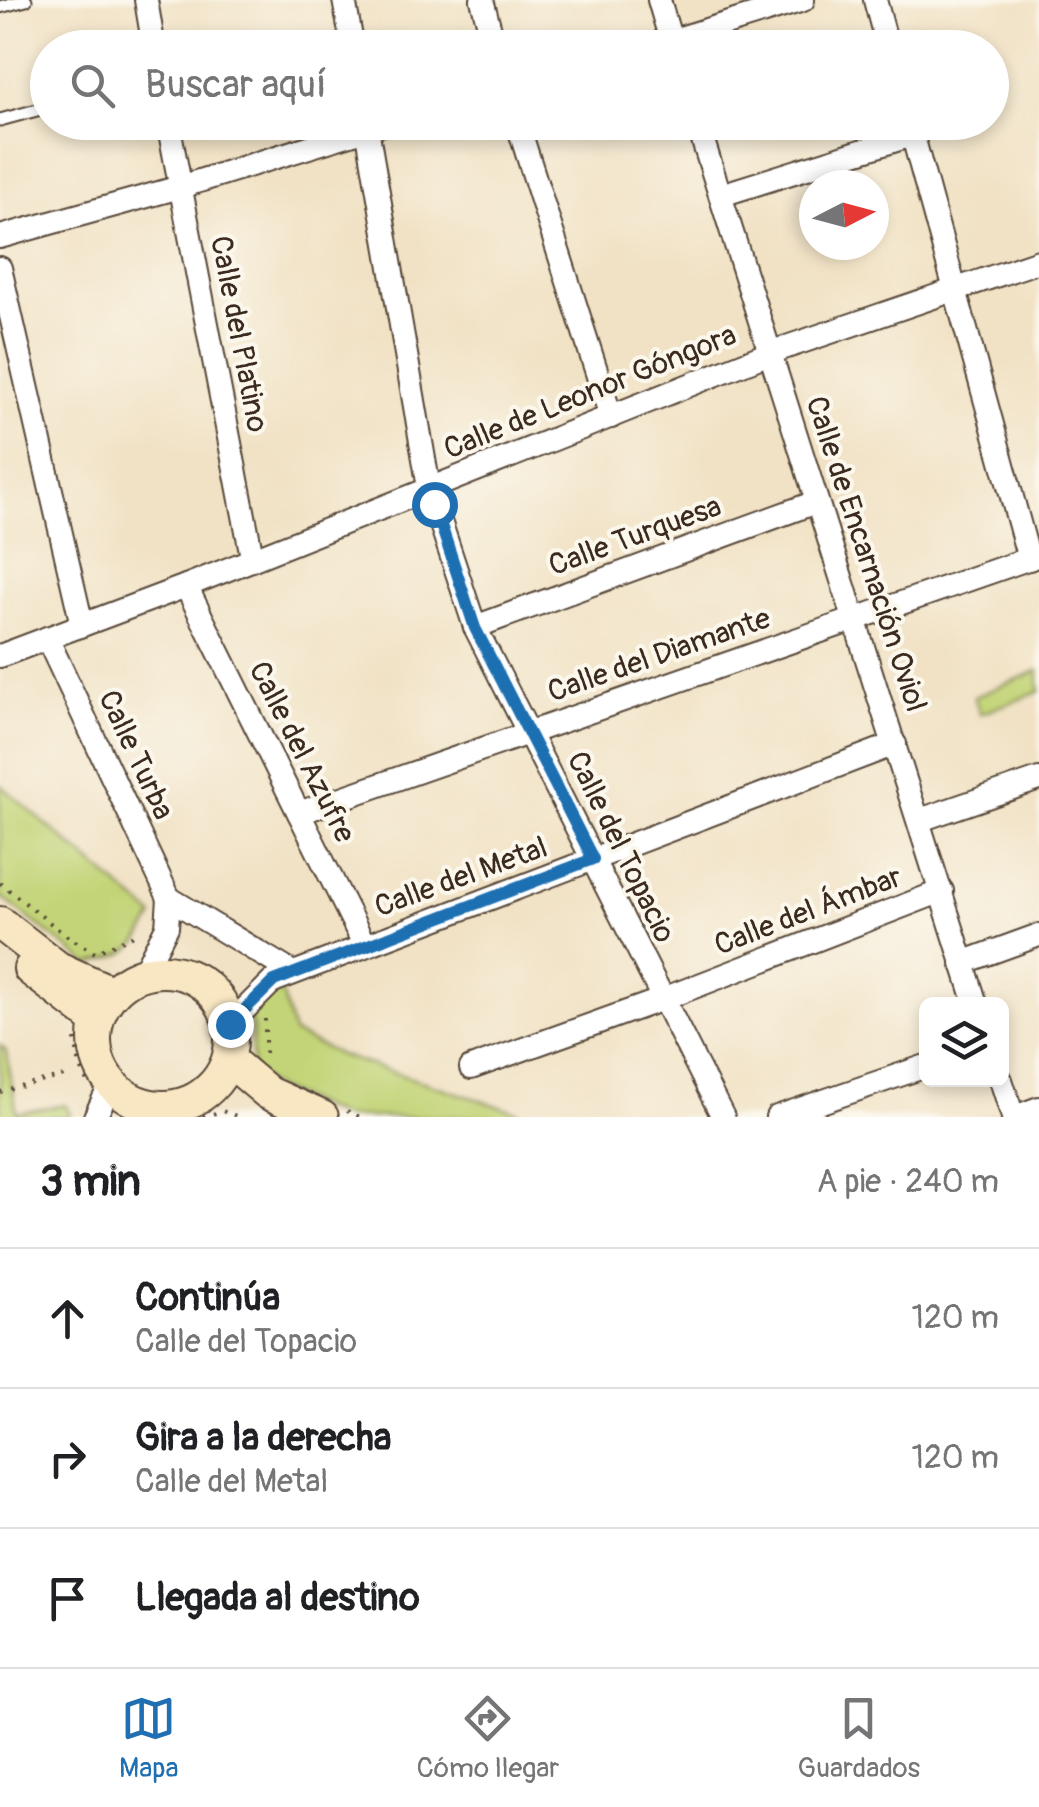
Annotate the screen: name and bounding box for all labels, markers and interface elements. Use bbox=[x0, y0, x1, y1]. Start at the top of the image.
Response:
search box bbox=[30, 30, 1009, 140]
icon: search bbox=[65, 58, 120, 113]
text: Buscar aquí bbox=[145, 61, 327, 109]
north arrow bbox=[799, 170, 889, 260]
street label: Calle del Platino bbox=[202, 233, 276, 435]
street label: Calle de Leonor Góngora bbox=[438, 316, 742, 468]
street label: Calle de Encarnación Oviol bbox=[798, 392, 934, 716]
route start bbox=[412, 482, 458, 528]
street label: Calle Turquesa bbox=[544, 488, 726, 584]
street label: Calle del Diamante bbox=[543, 600, 775, 710]
street label: Calle del Azufre bbox=[240, 655, 364, 849]
street label: Calle Turba bbox=[90, 685, 182, 825]
street label: Calle del Topacio bbox=[559, 745, 683, 949]
street label: Calle del Metal bbox=[370, 829, 552, 925]
street label: Calle del Ámbar bbox=[709, 858, 907, 964]
map controls bbox=[919, 997, 1009, 1087]
button: layers bbox=[919, 997, 1009, 1087]
route end bbox=[208, 1002, 254, 1048]
text: 3 min bbox=[40, 1156, 141, 1208]
text: A pie · 240 m bbox=[817, 1162, 999, 1202]
text: Continúa bbox=[135, 1274, 280, 1322]
icon: ahead bbox=[40, 1291, 95, 1346]
text: 120 m bbox=[911, 1298, 999, 1338]
text: Calle del Topacio bbox=[135, 1322, 357, 1362]
text: Gira a la derecha bbox=[135, 1414, 391, 1462]
icon: right bbox=[40, 1431, 95, 1486]
text: 120 m bbox=[911, 1438, 999, 1478]
text: Calle del Metal bbox=[135, 1462, 328, 1502]
icon: arrive bbox=[40, 1571, 95, 1626]
text: Llegada al destino bbox=[135, 1574, 420, 1622]
tab: Mapa bbox=[119, 1691, 178, 1786]
tab: Cómo llegar bbox=[417, 1691, 559, 1786]
tab: Guardados bbox=[797, 1691, 920, 1786]

